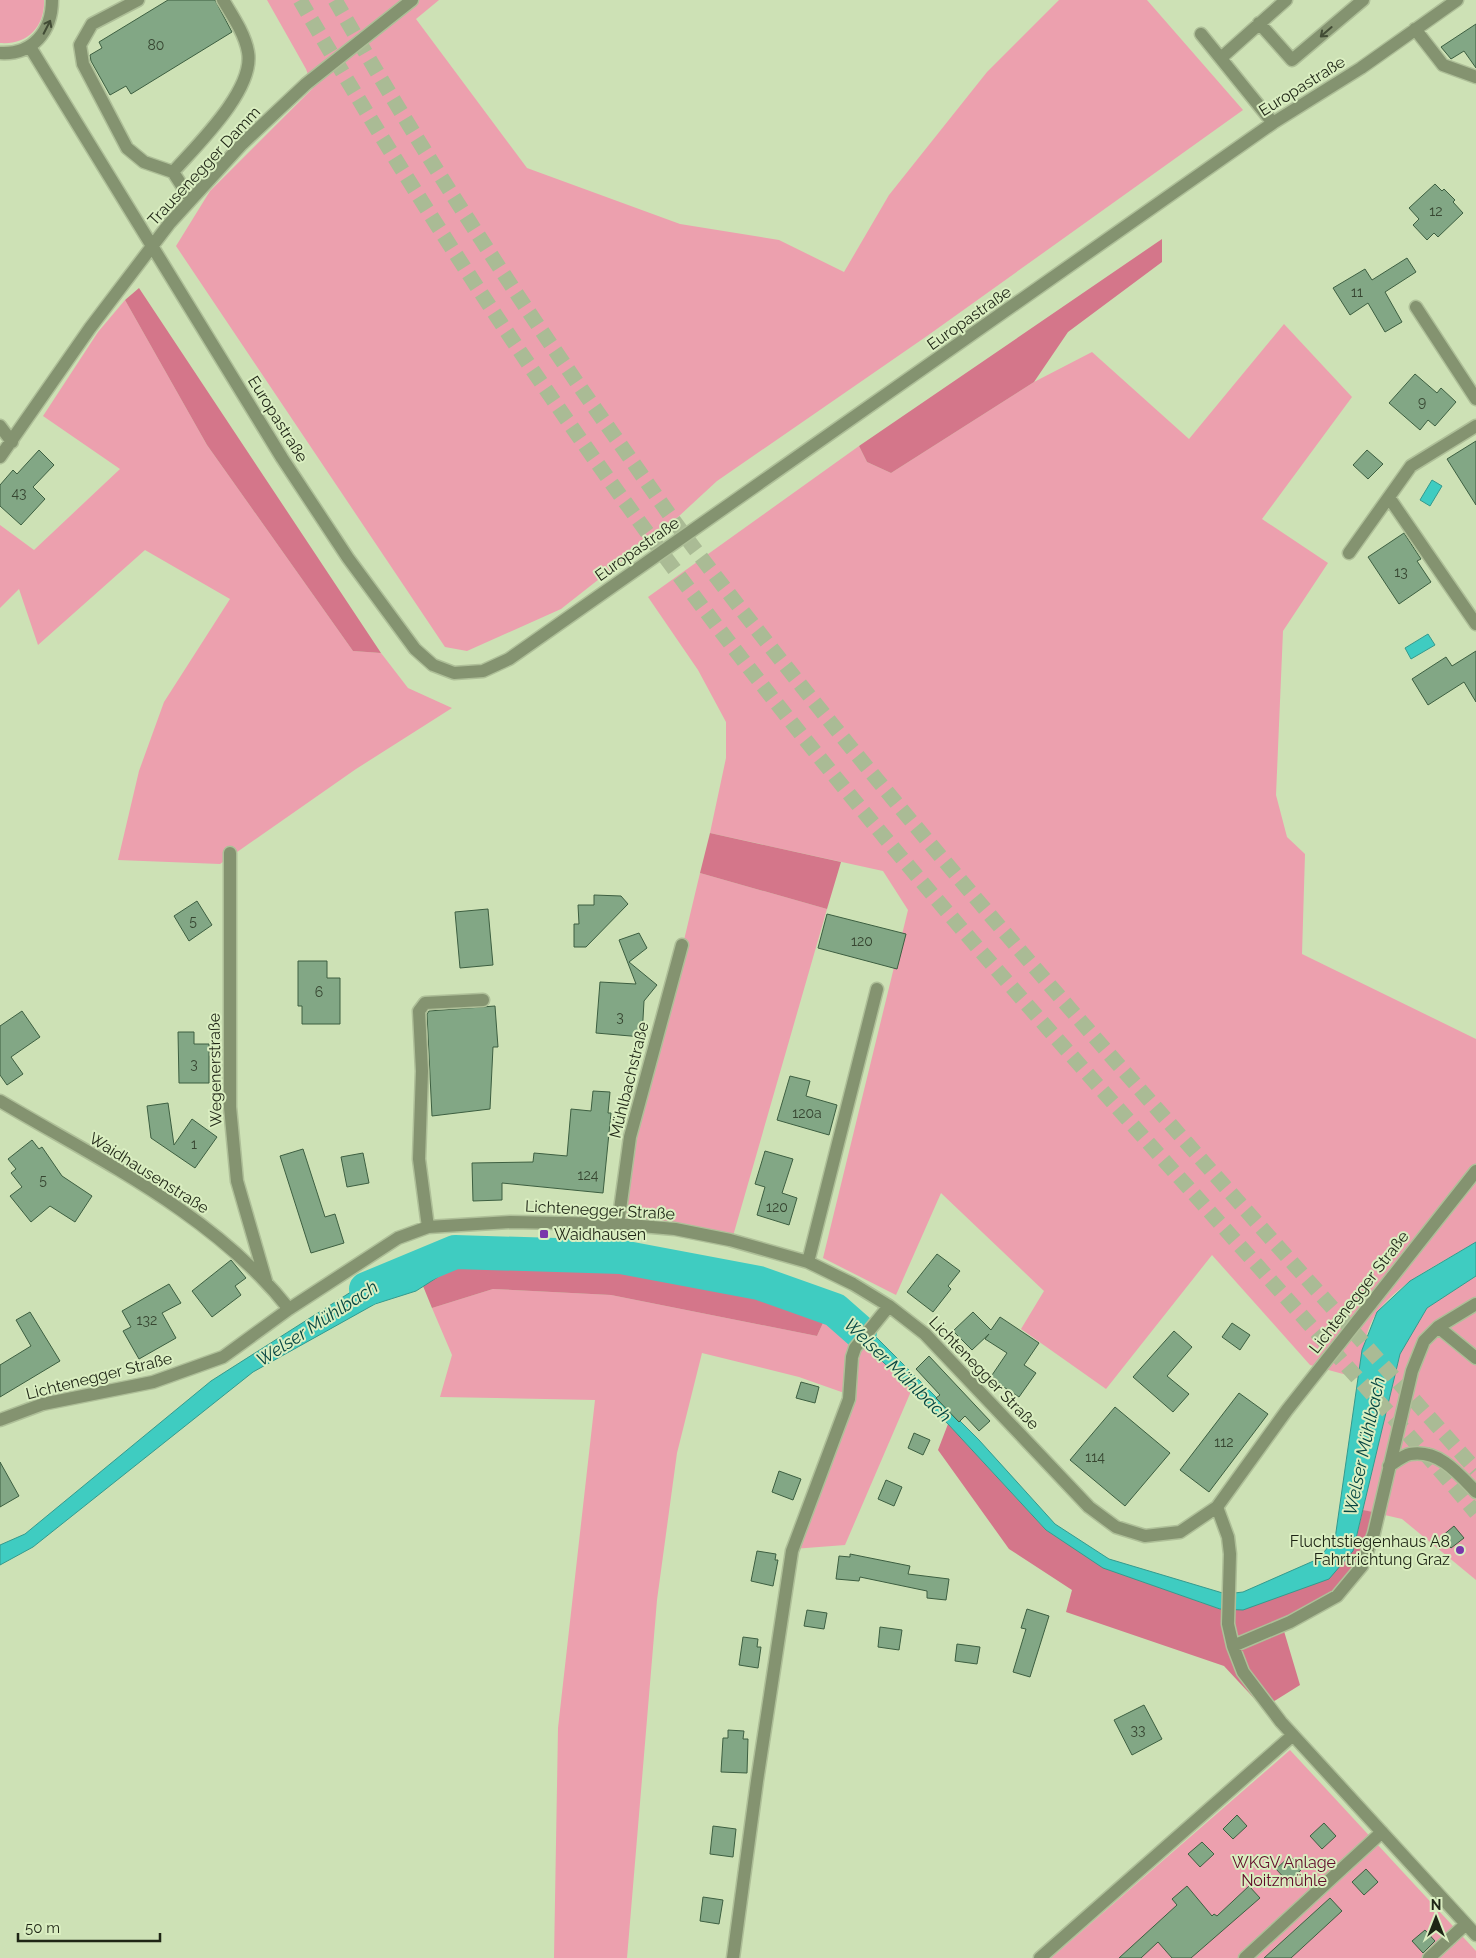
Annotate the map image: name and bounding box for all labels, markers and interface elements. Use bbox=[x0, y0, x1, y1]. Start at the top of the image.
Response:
one-way arrow bbox=[43, 20, 52, 35]
one-way arrow bbox=[1319, 26, 1332, 37]
house number: 80 bbox=[148, 37, 164, 53]
street label: Europastraße bbox=[1255, 52, 1349, 120]
street label: Trausenegger Damm bbox=[144, 102, 264, 230]
house number: 12 bbox=[1429, 203, 1443, 219]
street label: Europastraße bbox=[923, 282, 1015, 354]
house number: 11 bbox=[1351, 284, 1363, 300]
street label: Europastraße bbox=[244, 372, 312, 466]
house number: 9 bbox=[1418, 394, 1426, 410]
house number: 43 bbox=[11, 485, 27, 501]
street label: Europastraße bbox=[591, 513, 683, 585]
house number: 13 bbox=[1394, 564, 1408, 580]
house number: 5 bbox=[189, 913, 197, 929]
house number: 120 bbox=[851, 933, 873, 949]
house number: 6 bbox=[315, 984, 323, 1000]
house number: 3 bbox=[616, 1009, 624, 1025]
street label: Wegenerstraße bbox=[205, 1013, 225, 1127]
street label: Mühlbachstraße bbox=[605, 1020, 653, 1140]
house number: 3 bbox=[190, 1056, 198, 1072]
house number: 120a bbox=[792, 1105, 822, 1121]
street label: Waidhausenstraße bbox=[86, 1128, 212, 1218]
house number: 1 bbox=[191, 1136, 197, 1152]
house number: 124 bbox=[578, 1167, 599, 1183]
house number: 5 bbox=[39, 1172, 47, 1188]
street label: Lichtenegger Straße bbox=[525, 1197, 675, 1223]
house number: 120 bbox=[766, 1199, 788, 1215]
place label: Waidhausen bbox=[554, 1225, 646, 1244]
street label: Lichtenegger Straße bbox=[1305, 1227, 1413, 1357]
marker: Waidhausen bbox=[538, 1228, 550, 1240]
water label: Welser Mühlbach bbox=[252, 1276, 382, 1370]
house number: 132 bbox=[137, 1312, 157, 1328]
street label: Lichtenegger Straße bbox=[925, 1312, 1043, 1434]
water label: Welser Mühlbach bbox=[840, 1314, 956, 1426]
street label: Lichtenegger Straße bbox=[24, 1349, 174, 1403]
water label: Welser Mühlbach bbox=[1339, 1375, 1389, 1517]
house number: 112 bbox=[1214, 1434, 1234, 1450]
house number: 114 bbox=[1085, 1449, 1105, 1465]
place label: Fluchtstiegenhaus A8 Fahrtrichtung Graz bbox=[1290, 1532, 1450, 1569]
marker: Fluchtstiegenhaus A8 Fahrtrichtung Graz bbox=[1454, 1544, 1466, 1556]
house number: 33 bbox=[1131, 1722, 1145, 1738]
park label: WKGV Anlage Noitzmühle bbox=[1232, 1853, 1336, 1890]
north arrow bbox=[1411, 1893, 1461, 1943]
text: N bbox=[1431, 1897, 1441, 1913]
scale bar bbox=[18, 1910, 160, 1942]
text: 50 m bbox=[25, 1919, 60, 1937]

